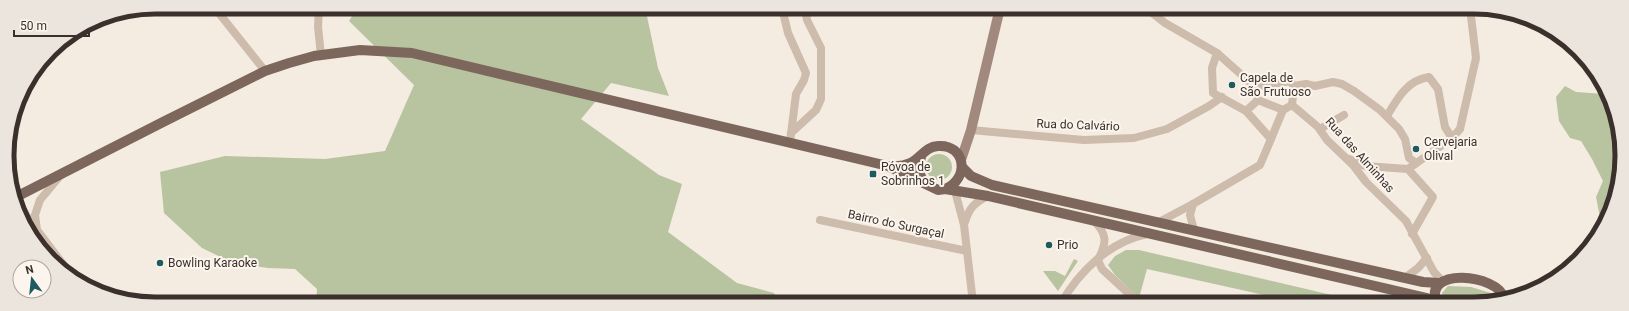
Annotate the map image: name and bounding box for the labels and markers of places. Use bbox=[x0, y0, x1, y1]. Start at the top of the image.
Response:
place label: Capela de São Frutuoso bbox=[1240, 71, 1311, 99]
marker: Capela de São Frutuoso bbox=[1227, 80, 1237, 90]
place label: Cervejaria Olival bbox=[1424, 135, 1477, 163]
marker: Cervejaria Olival bbox=[1411, 144, 1421, 154]
place label: Póvoa de Sobrinhos 1 bbox=[881, 160, 945, 188]
marker: Póvoa de Sobrinhos 1 bbox=[868, 169, 878, 179]
place label: Prio bbox=[1057, 238, 1079, 252]
marker: Prio bbox=[1044, 240, 1054, 250]
place label: Bowling Karaoke bbox=[168, 256, 257, 270]
marker: Bowling Karaoke bbox=[155, 258, 165, 268]

